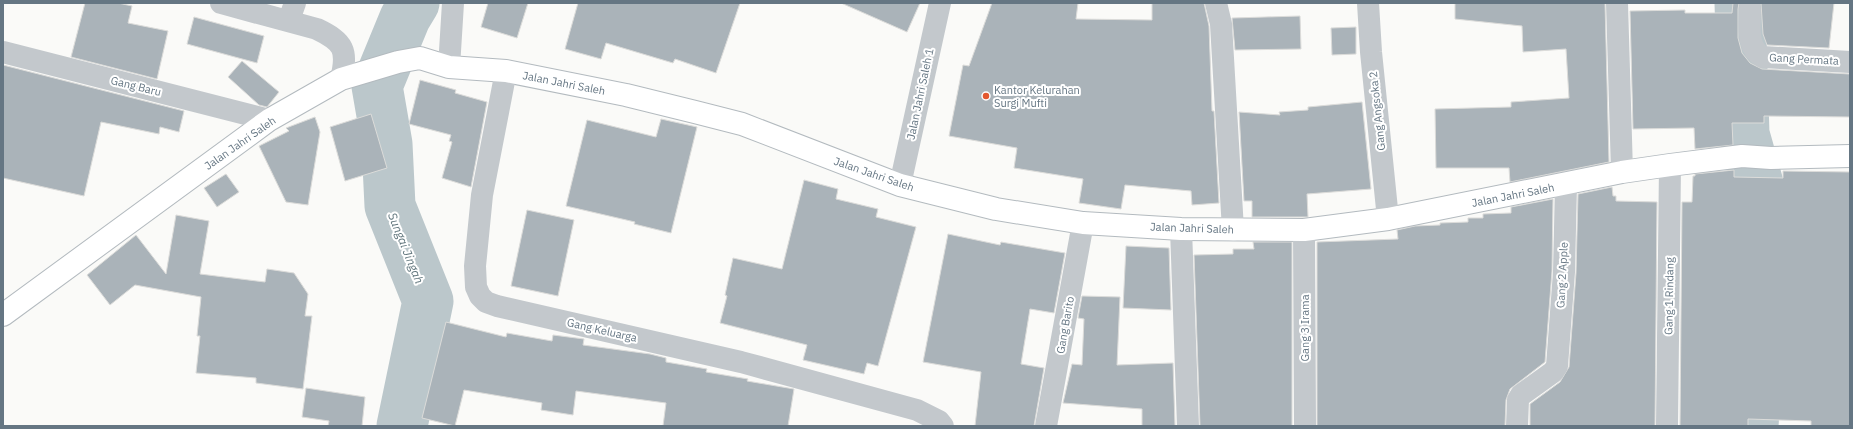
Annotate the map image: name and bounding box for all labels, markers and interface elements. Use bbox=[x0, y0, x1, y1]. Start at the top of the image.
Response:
street label: Jalan Jahri Saleh 1 bbox=[903, 47, 937, 141]
street label: Gang Permata bbox=[1769, 50, 1839, 68]
street label: Jalan Jahri Saleh bbox=[522, 68, 606, 98]
street label: Gang Angsoka 2 bbox=[1366, 71, 1388, 151]
street label: Gang Baru bbox=[109, 73, 163, 99]
place label: Kantor Kelurahan Surgi Mufti bbox=[994, 83, 1080, 110]
marker: Kantor Kelurahan Surgi Mufti bbox=[981, 91, 991, 101]
street label: Jalan Jahri Saleh bbox=[202, 113, 278, 173]
street label: Jalan Jahri Saleh bbox=[832, 154, 916, 194]
street label: Jalan Jahri Saleh bbox=[1471, 180, 1555, 210]
water label: Sungai Jingah bbox=[385, 210, 427, 286]
street label: Jalan Jahri Saleh bbox=[1150, 220, 1234, 236]
street label: Gang 2 Apple bbox=[1553, 242, 1571, 308]
street label: Gang 1 Rindang bbox=[1661, 257, 1677, 335]
street label: Gang 3 Irama bbox=[1298, 294, 1312, 362]
street label: Gang Barito bbox=[1053, 295, 1077, 355]
street label: Gang Keluarga bbox=[566, 315, 639, 345]

